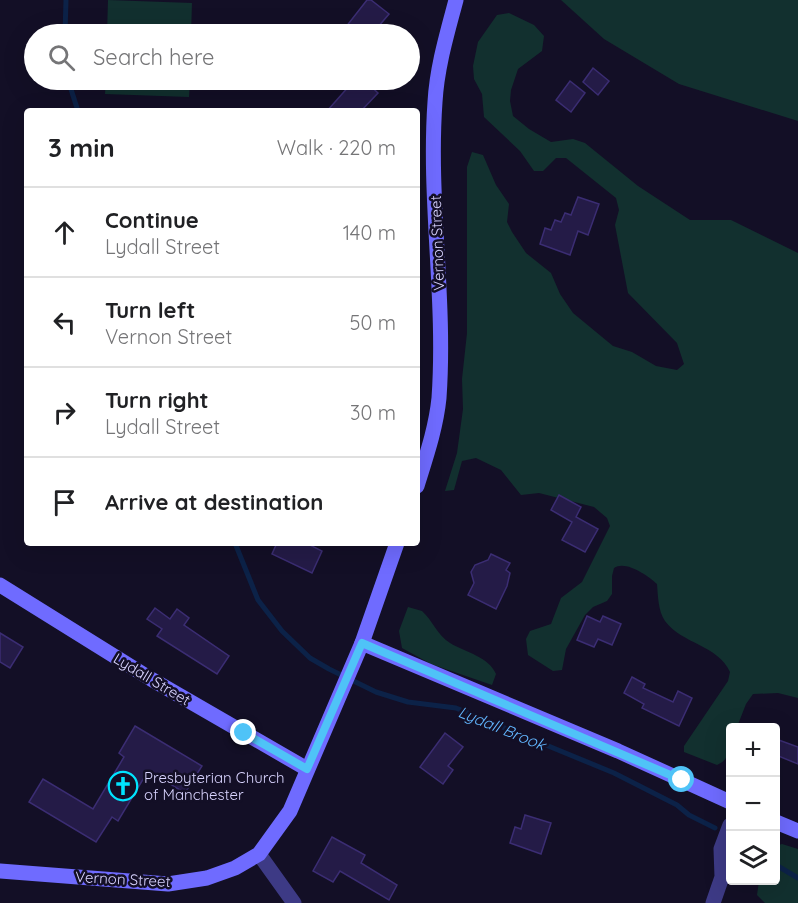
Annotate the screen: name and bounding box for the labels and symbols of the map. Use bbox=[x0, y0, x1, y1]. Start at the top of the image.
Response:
street label: Vernon Street bbox=[426, 195, 448, 291]
street label: Lydall Street bbox=[110, 649, 194, 709]
water label: Lydall Brook bbox=[455, 701, 550, 755]
route end bbox=[230, 719, 256, 745]
route start bbox=[668, 766, 694, 792]
place label: Presbyterian Church of Manchester bbox=[144, 768, 284, 804]
church icon: Presbyterian Church of Manchester bbox=[107, 770, 139, 802]
street label: Vernon Street bbox=[75, 867, 171, 891]

